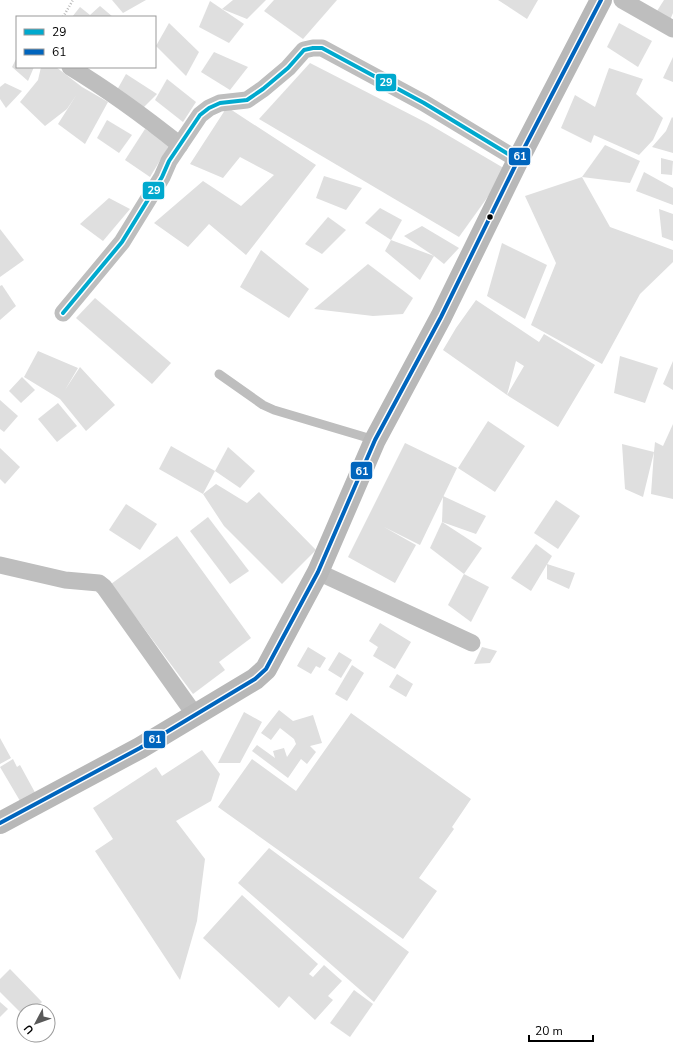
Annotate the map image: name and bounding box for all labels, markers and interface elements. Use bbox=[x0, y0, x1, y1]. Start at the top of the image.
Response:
legend bbox=[16, 16, 156, 68]
text: 29 bbox=[52, 24, 66, 40]
text: 61 bbox=[52, 44, 66, 60]
line badge: 29 bbox=[375, 73, 397, 92]
text: 29 bbox=[379, 75, 393, 90]
line badge: 61 bbox=[508, 147, 531, 166]
text: 61 bbox=[513, 149, 527, 164]
line badge: 29 bbox=[142, 181, 165, 200]
text: 29 bbox=[147, 183, 161, 198]
unlabelled marker bbox=[485, 212, 495, 222]
line badge: 61 bbox=[350, 461, 373, 480]
text: 61 bbox=[355, 464, 369, 479]
line badge: 61 bbox=[143, 730, 166, 749]
text: 61 bbox=[148, 732, 162, 747]
north arrow bbox=[16, 1003, 56, 1043]
scale bar bbox=[529, 1017, 593, 1043]
text: U bbox=[21, 1021, 37, 1037]
text: 20 m bbox=[535, 1023, 563, 1039]

